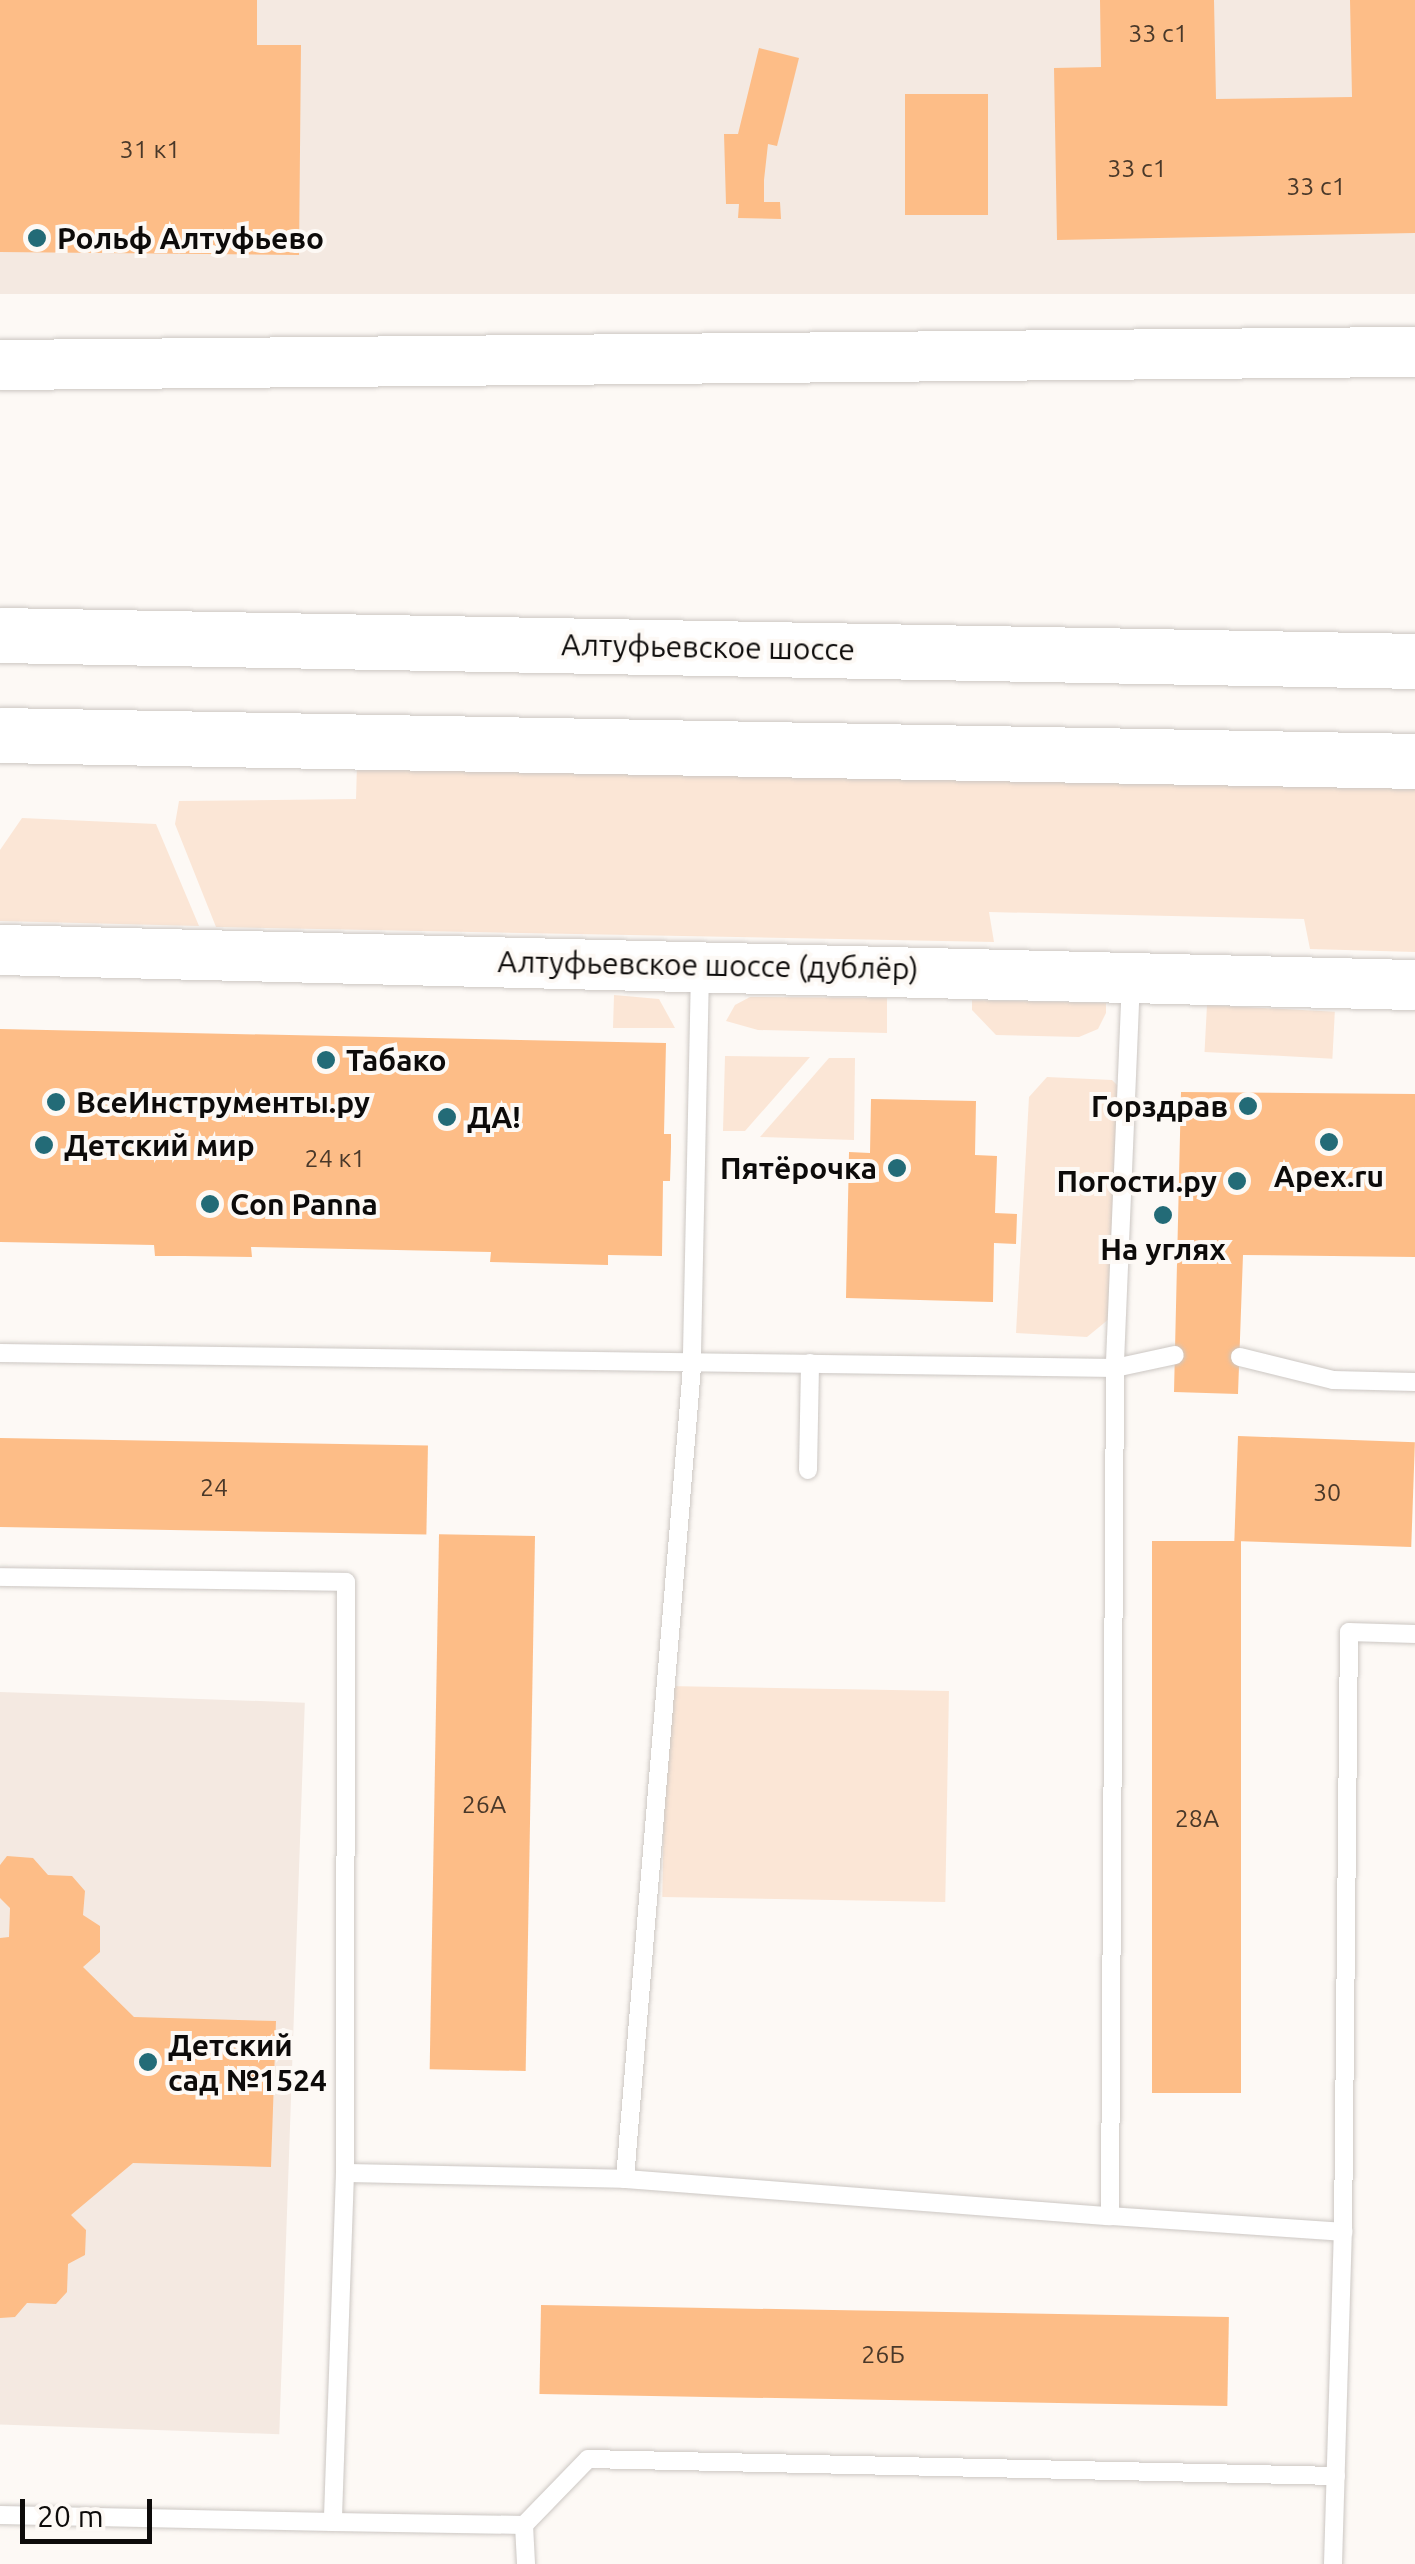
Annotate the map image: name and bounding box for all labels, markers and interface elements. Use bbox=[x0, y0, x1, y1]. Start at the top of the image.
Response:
house number: 33 с1 bbox=[1128, 18, 1188, 48]
house number: 31 к1 bbox=[120, 134, 180, 164]
house number: 33 с1 bbox=[1107, 153, 1167, 183]
house number: 33 с1 bbox=[1286, 171, 1346, 201]
place label: Рольф Алтуфьево bbox=[57, 220, 324, 256]
marker: Рольф Алтуфьево bbox=[26, 227, 48, 249]
street label: Алтуфьевское шоссе bbox=[561, 626, 855, 668]
street label: Алтуфьевское шоссе (дублёр) bbox=[497, 943, 919, 987]
place label: Табако bbox=[346, 1042, 447, 1078]
marker: Табако bbox=[315, 1049, 337, 1071]
place label: ВсеИнструменты.ру bbox=[76, 1084, 370, 1120]
place label: Горздрав bbox=[1091, 1088, 1228, 1124]
marker: ВсеИнструменты.ру bbox=[45, 1091, 67, 1113]
marker: Горздрав bbox=[1237, 1095, 1259, 1117]
place label: ДА! bbox=[467, 1099, 521, 1135]
marker: ДА! bbox=[436, 1106, 458, 1128]
place label: Детский мир bbox=[64, 1127, 255, 1163]
marker: Apex.ru bbox=[1318, 1131, 1340, 1153]
marker: Детский мир bbox=[33, 1134, 55, 1156]
house number: 24 к1 bbox=[305, 1143, 365, 1173]
place label: Пятёрочка bbox=[720, 1150, 877, 1186]
marker: Пятёрочка bbox=[886, 1157, 908, 1179]
place label: Apex.ru bbox=[1274, 1158, 1384, 1194]
place label: Погости.ру bbox=[1056, 1163, 1217, 1199]
marker: Погости.ру bbox=[1226, 1170, 1248, 1192]
place label: Con Panna bbox=[230, 1186, 378, 1222]
marker: Con Panna bbox=[199, 1193, 221, 1215]
marker: На углях bbox=[1152, 1204, 1174, 1226]
place label: На углях bbox=[1100, 1231, 1226, 1267]
house number: 24 bbox=[200, 1472, 228, 1502]
house number: 30 bbox=[1313, 1477, 1341, 1507]
house number: 26А bbox=[462, 1789, 506, 1819]
house number: 28А bbox=[1175, 1803, 1219, 1833]
place label: Детский сад №1524 bbox=[168, 2027, 327, 2098]
marker: Детский сад №1524 bbox=[137, 2051, 159, 2073]
house number: 26Б bbox=[861, 2339, 905, 2369]
scale bar bbox=[25, 2479, 158, 2541]
text: 20 m bbox=[37, 2499, 104, 2533]

